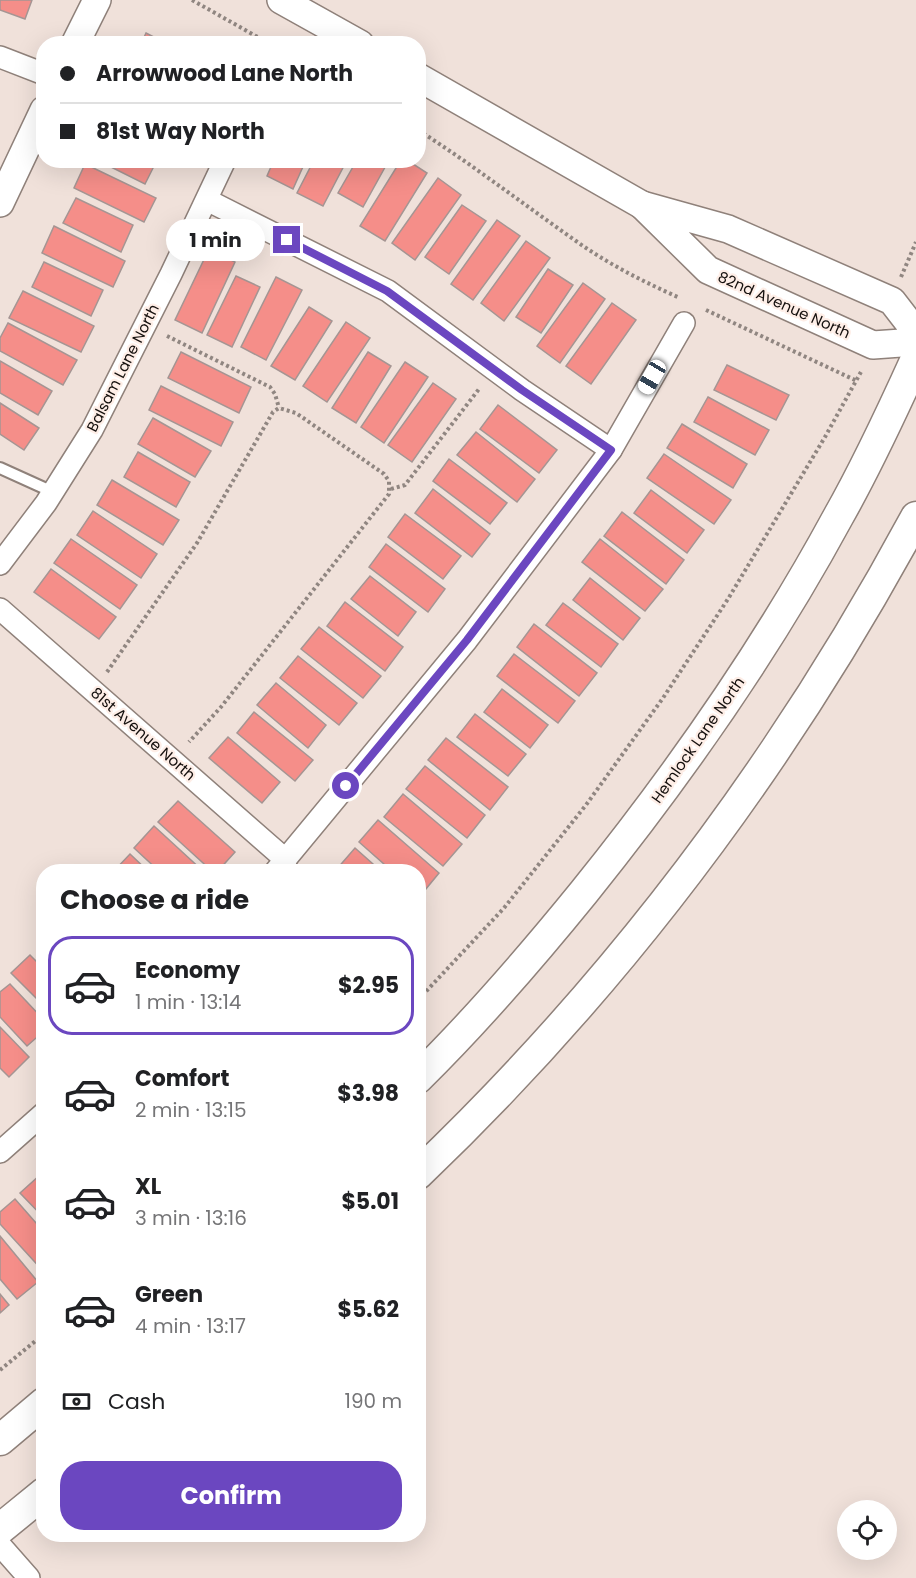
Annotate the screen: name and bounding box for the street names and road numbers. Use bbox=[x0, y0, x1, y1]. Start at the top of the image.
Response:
street label: 82nd Avenue North bbox=[715, 266, 854, 343]
street label: Balsam Lane North bbox=[81, 300, 164, 435]
street label: Hemlock Lane North bbox=[646, 672, 749, 807]
street label: 81st Avenue North bbox=[86, 682, 200, 785]

